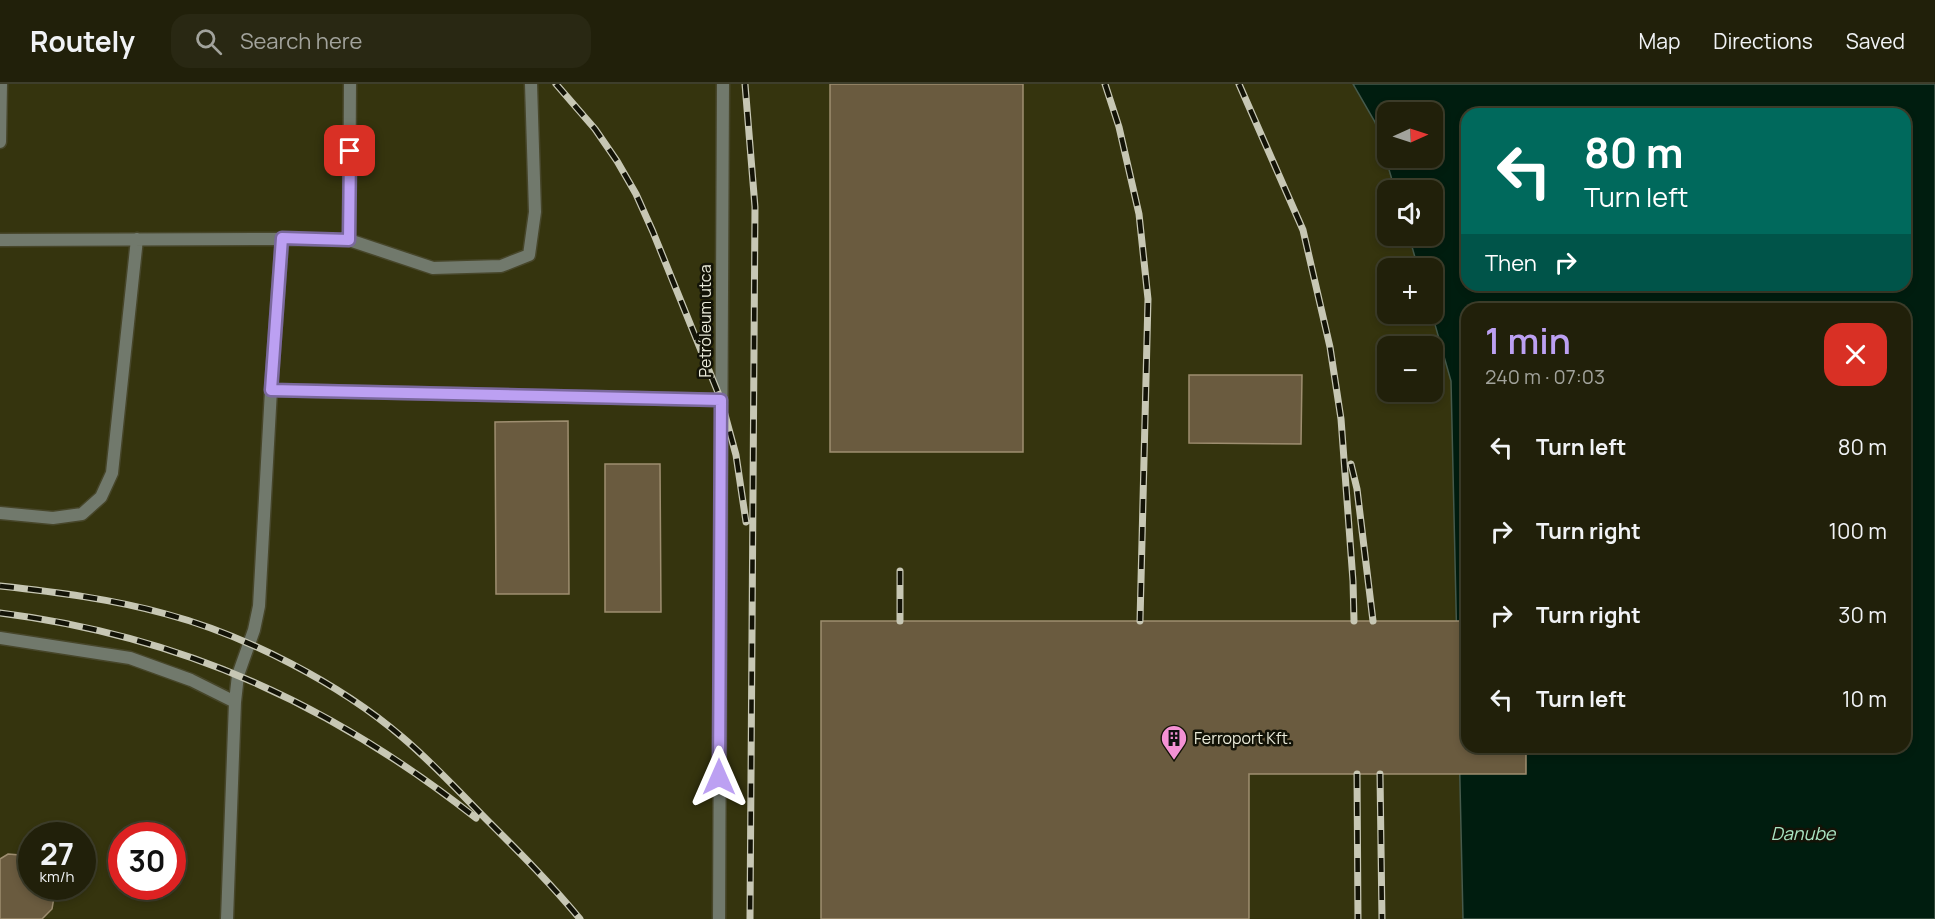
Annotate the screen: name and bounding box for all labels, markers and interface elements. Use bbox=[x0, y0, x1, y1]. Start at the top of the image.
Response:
search box bbox=[171, 14, 591, 68]
text: Routely bbox=[30, 22, 135, 60]
icon: search bbox=[192, 25, 225, 58]
text: Search here bbox=[240, 26, 362, 56]
text: Map bbox=[1639, 27, 1680, 55]
text: Directions bbox=[1713, 27, 1813, 55]
text: Saved bbox=[1846, 27, 1905, 55]
north arrow bbox=[1377, 102, 1443, 168]
map controls bbox=[1377, 102, 1443, 402]
text: 80 m bbox=[1584, 123, 1684, 181]
pin bbox=[324, 125, 375, 176]
icon: left bbox=[1485, 132, 1563, 210]
icon: arrive bbox=[333, 134, 366, 167]
text: Turn left bbox=[1584, 178, 1688, 215]
button: sound bbox=[1377, 180, 1443, 246]
icon: right bbox=[1549, 246, 1582, 279]
text: Then bbox=[1485, 248, 1537, 278]
button: + bbox=[1377, 258, 1443, 324]
street label: Petróleum utca bbox=[694, 264, 716, 378]
text: 1 min bbox=[1485, 316, 1571, 365]
button: close bbox=[1824, 323, 1887, 386]
button: − bbox=[1377, 336, 1443, 402]
text: 240 m · 07:03 bbox=[1485, 363, 1605, 390]
icon: left bbox=[1485, 431, 1518, 464]
text: Turn left bbox=[1536, 432, 1626, 462]
text: 80 m bbox=[1838, 432, 1887, 462]
icon: right bbox=[1485, 515, 1518, 548]
text: Turn right bbox=[1536, 516, 1641, 546]
text: 100 m bbox=[1829, 516, 1887, 546]
icon: right bbox=[1485, 599, 1518, 632]
text: Turn right bbox=[1536, 600, 1641, 630]
text: 30 m bbox=[1838, 600, 1887, 630]
icon: left bbox=[1485, 683, 1518, 716]
text: Turn left bbox=[1536, 684, 1626, 714]
text: 10 m bbox=[1842, 684, 1887, 714]
building icon: Ferroport Kft. bbox=[1159, 723, 1189, 761]
place label: Ferroport Kft. bbox=[1194, 727, 1292, 749]
position arrow bbox=[687, 745, 751, 809]
water label: Danube bbox=[1771, 821, 1837, 845]
speed limit sign: 30 bbox=[108, 822, 186, 900]
text: 27 bbox=[40, 833, 74, 874]
text: km/h bbox=[40, 866, 74, 887]

